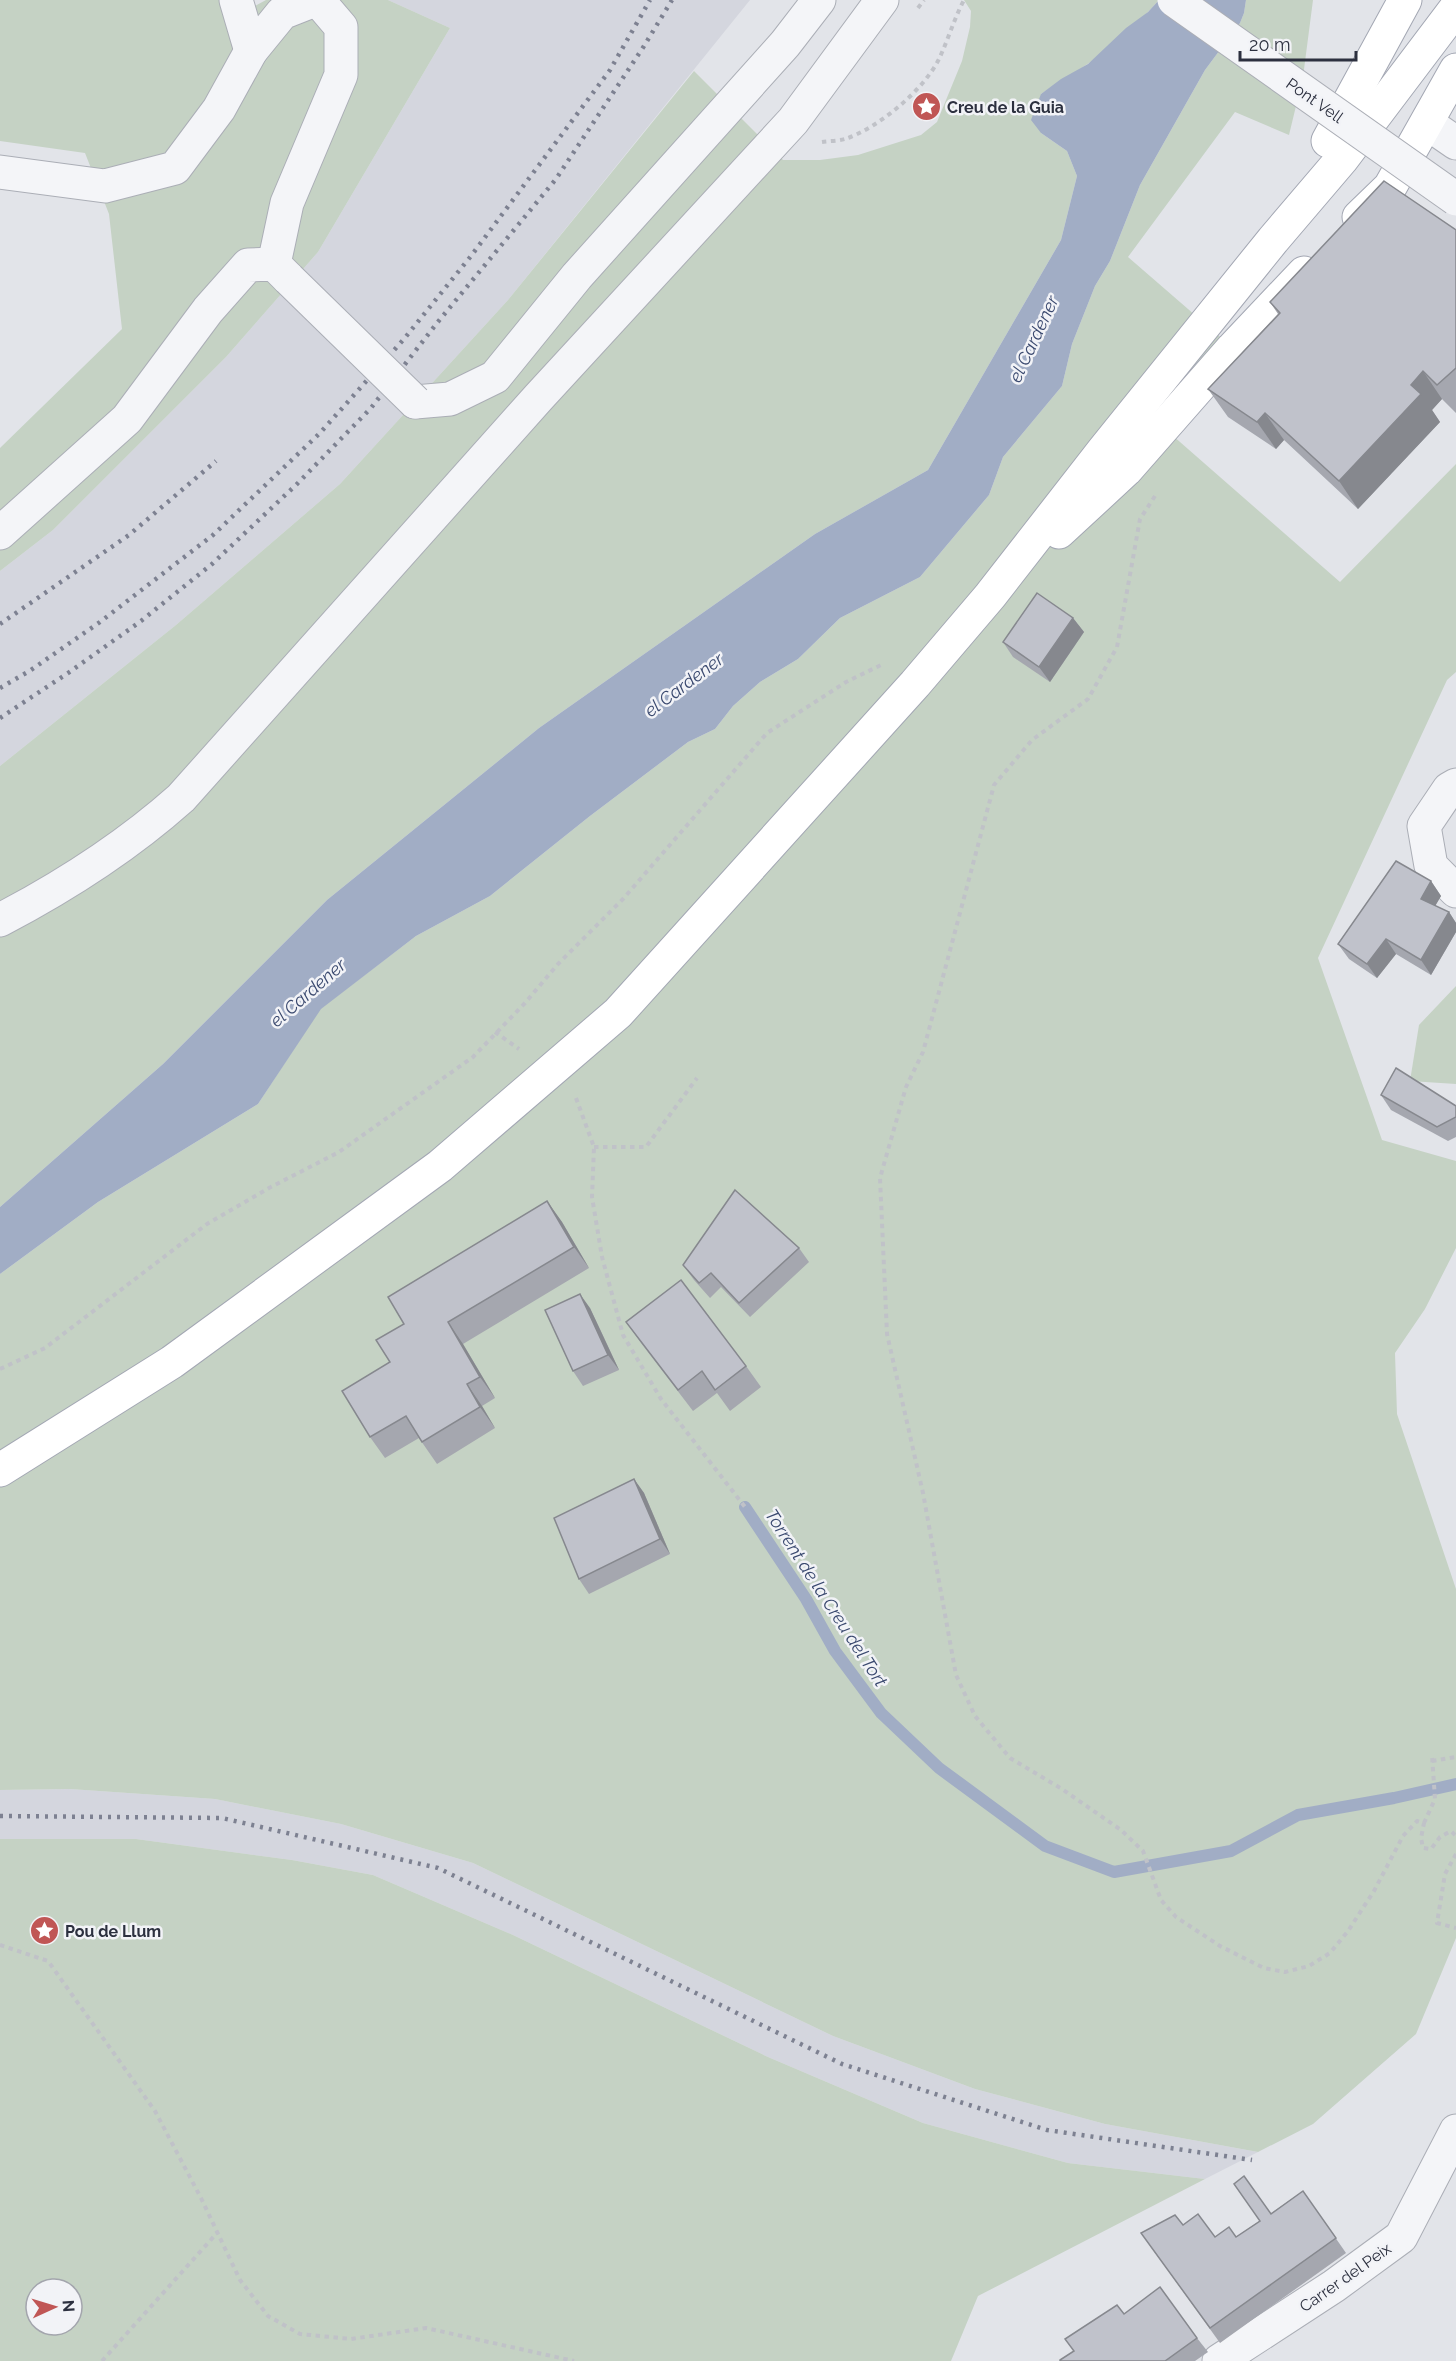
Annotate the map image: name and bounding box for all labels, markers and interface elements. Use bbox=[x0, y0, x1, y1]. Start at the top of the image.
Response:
scale bar bbox=[1240, 24, 1356, 62]
text: 20 m bbox=[1249, 34, 1291, 55]
street label: Pont Vell bbox=[1282, 74, 1347, 127]
place icon: Creu de la Guia bbox=[910, 91, 942, 123]
place label: Creu de la Guia bbox=[947, 98, 1064, 117]
water label: el Cardener bbox=[1004, 291, 1063, 385]
water label: el Cardener bbox=[640, 648, 728, 721]
water label: el Cardener bbox=[266, 954, 350, 1031]
water label: Torrent de la Creu del Tort bbox=[761, 1505, 892, 1691]
place icon: Pou de Llum bbox=[28, 1915, 60, 1947]
place label: Pou de Llum bbox=[65, 1922, 161, 1941]
street label: Carrer del Peix bbox=[1296, 2239, 1395, 2316]
north arrow bbox=[24, 2277, 84, 2337]
text: N bbox=[59, 2299, 78, 2313]

